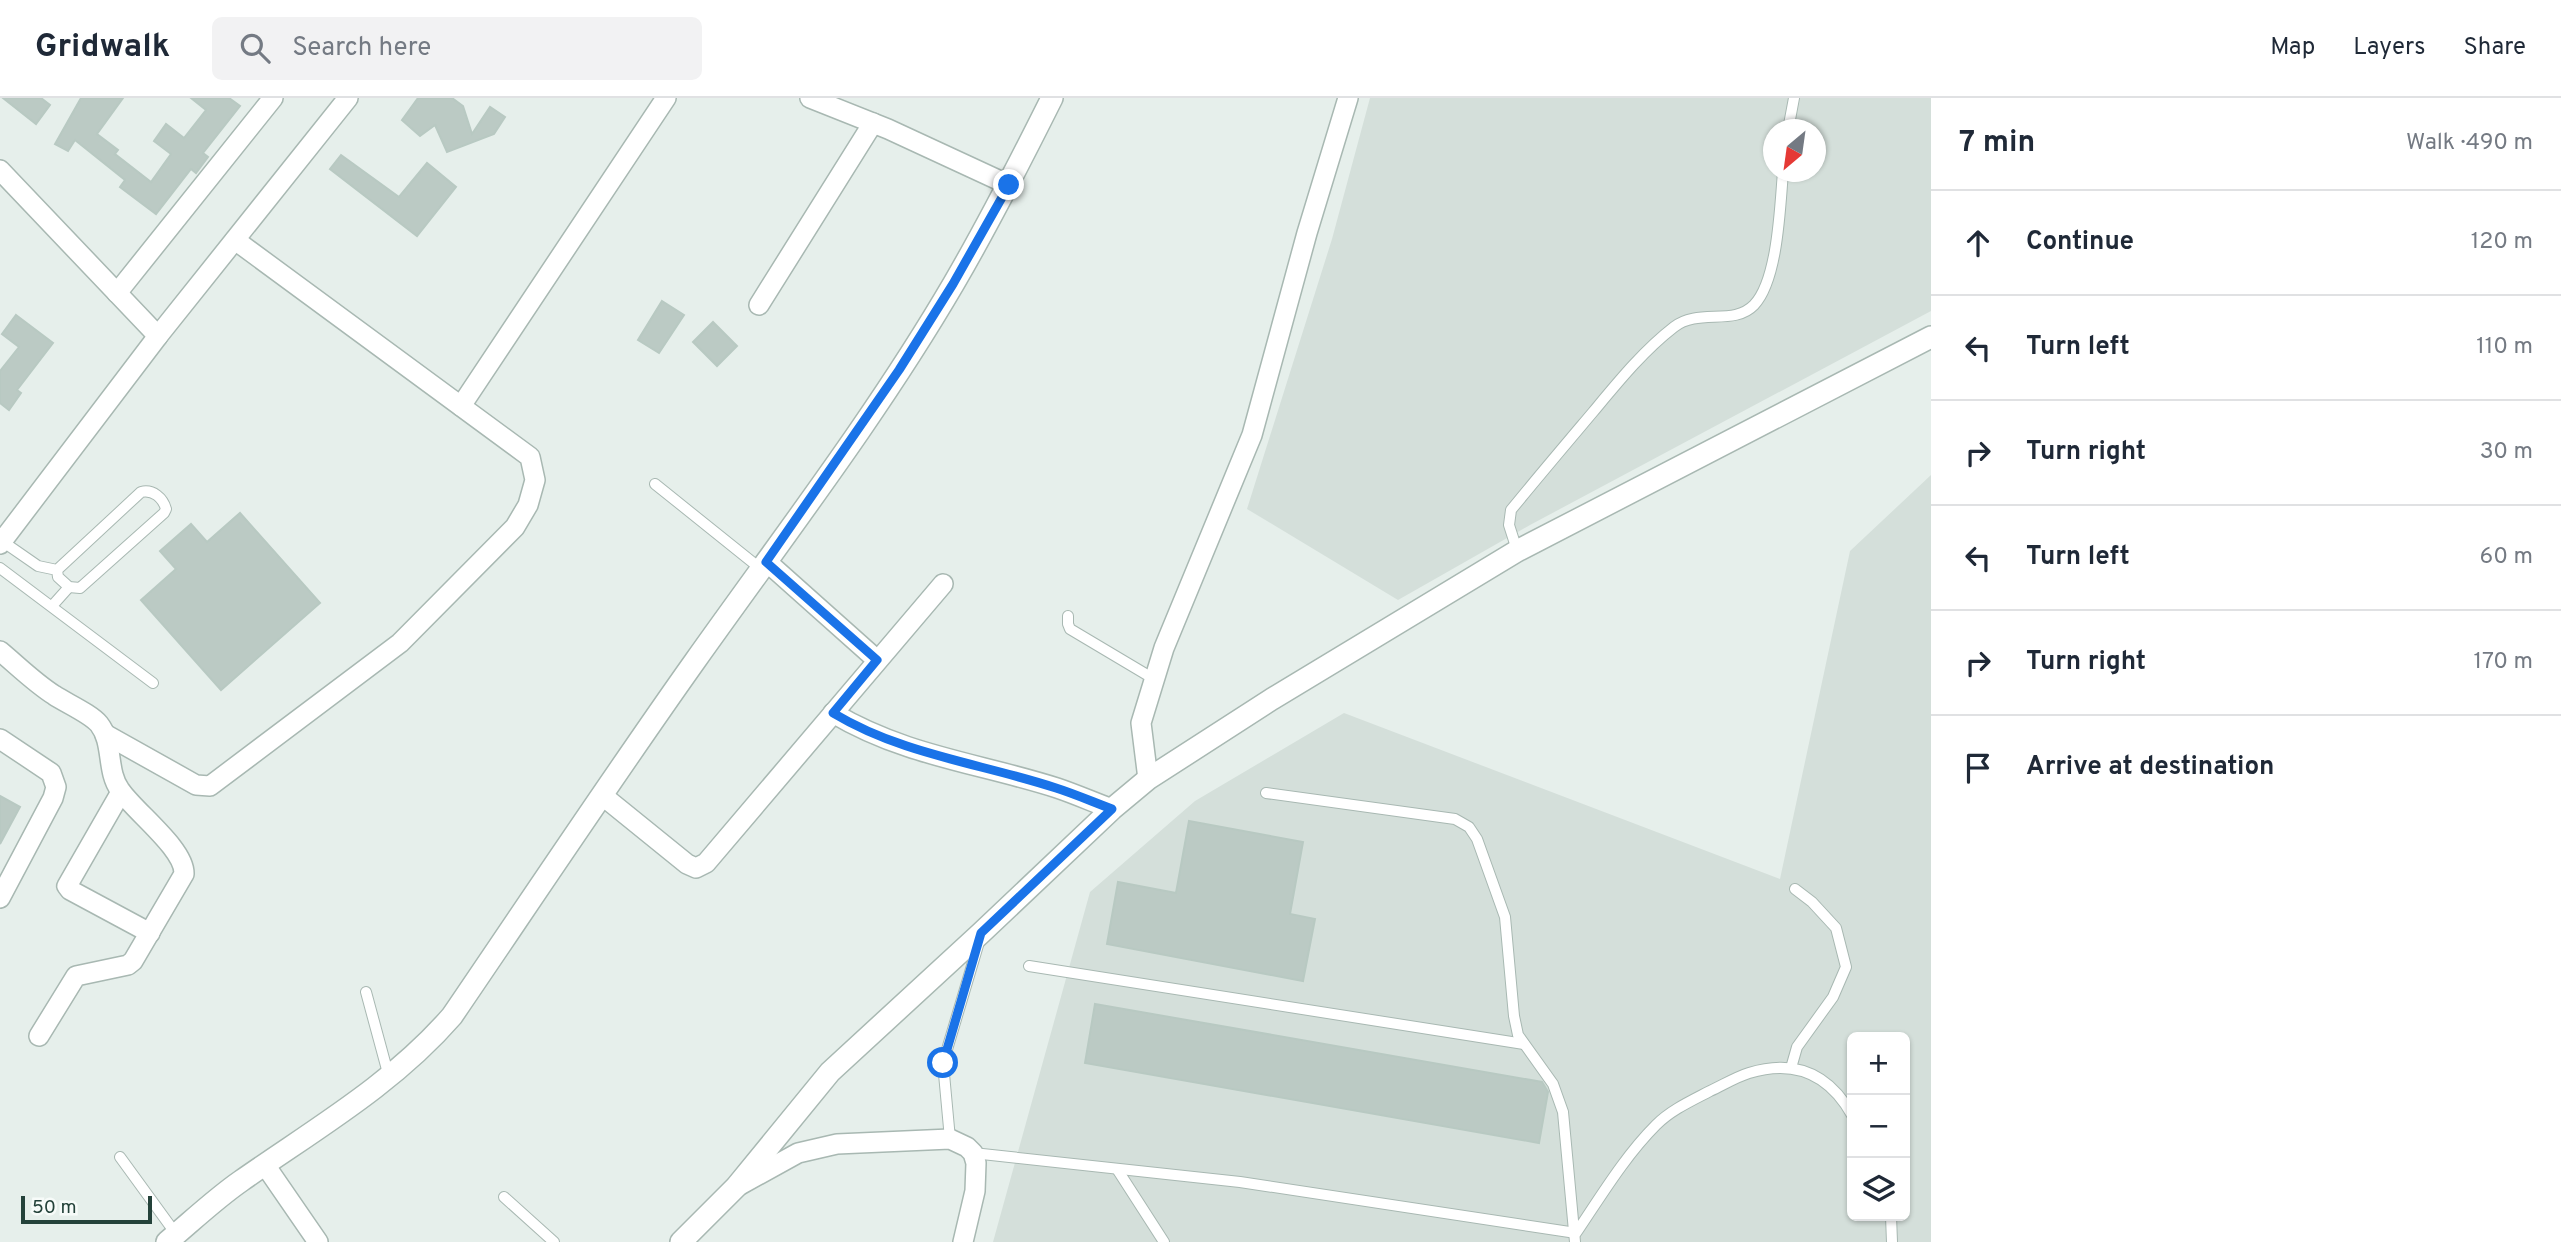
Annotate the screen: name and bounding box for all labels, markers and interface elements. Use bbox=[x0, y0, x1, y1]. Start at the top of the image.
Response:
search box bbox=[212, 17, 702, 80]
text: Gridwalk bbox=[35, 27, 170, 69]
icon: search bbox=[236, 29, 274, 67]
text: Search here bbox=[292, 32, 431, 65]
text: Map bbox=[2270, 33, 2315, 63]
text: Layers bbox=[2353, 33, 2425, 63]
text: Share bbox=[2463, 33, 2526, 63]
north arrow bbox=[1763, 119, 1826, 182]
text: 7 min bbox=[1959, 125, 2035, 162]
text: Walk · 490 m bbox=[2406, 129, 2533, 158]
route end bbox=[993, 169, 1024, 200]
icon: ahead bbox=[1959, 224, 1997, 262]
text: Continue bbox=[2026, 226, 2134, 259]
text: 120 m bbox=[2471, 228, 2533, 257]
icon: left bbox=[1959, 329, 1997, 367]
text: Turn left bbox=[2026, 331, 2130, 364]
text: 110 m bbox=[2476, 333, 2533, 362]
icon: right bbox=[1959, 434, 1997, 472]
text: Turn right bbox=[2026, 436, 2146, 469]
text: 30 m bbox=[2480, 438, 2533, 467]
icon: left bbox=[1959, 539, 1997, 577]
text: Turn left bbox=[2026, 541, 2130, 574]
text: 60 m bbox=[2480, 543, 2533, 572]
icon: right bbox=[1959, 644, 1997, 682]
text: Turn right bbox=[2026, 646, 2146, 679]
text: 170 m bbox=[2474, 648, 2533, 677]
icon: arrive bbox=[1959, 749, 1997, 787]
text: Arrive at destination bbox=[2026, 751, 2274, 784]
map controls bbox=[1847, 1032, 1910, 1221]
button: + bbox=[1847, 1032, 1910, 1095]
route start bbox=[927, 1047, 958, 1078]
button: − bbox=[1847, 1095, 1910, 1158]
button: layers bbox=[1847, 1158, 1910, 1221]
scale bar bbox=[21, 1193, 152, 1225]
text: 50 m bbox=[32, 1196, 77, 1220]

